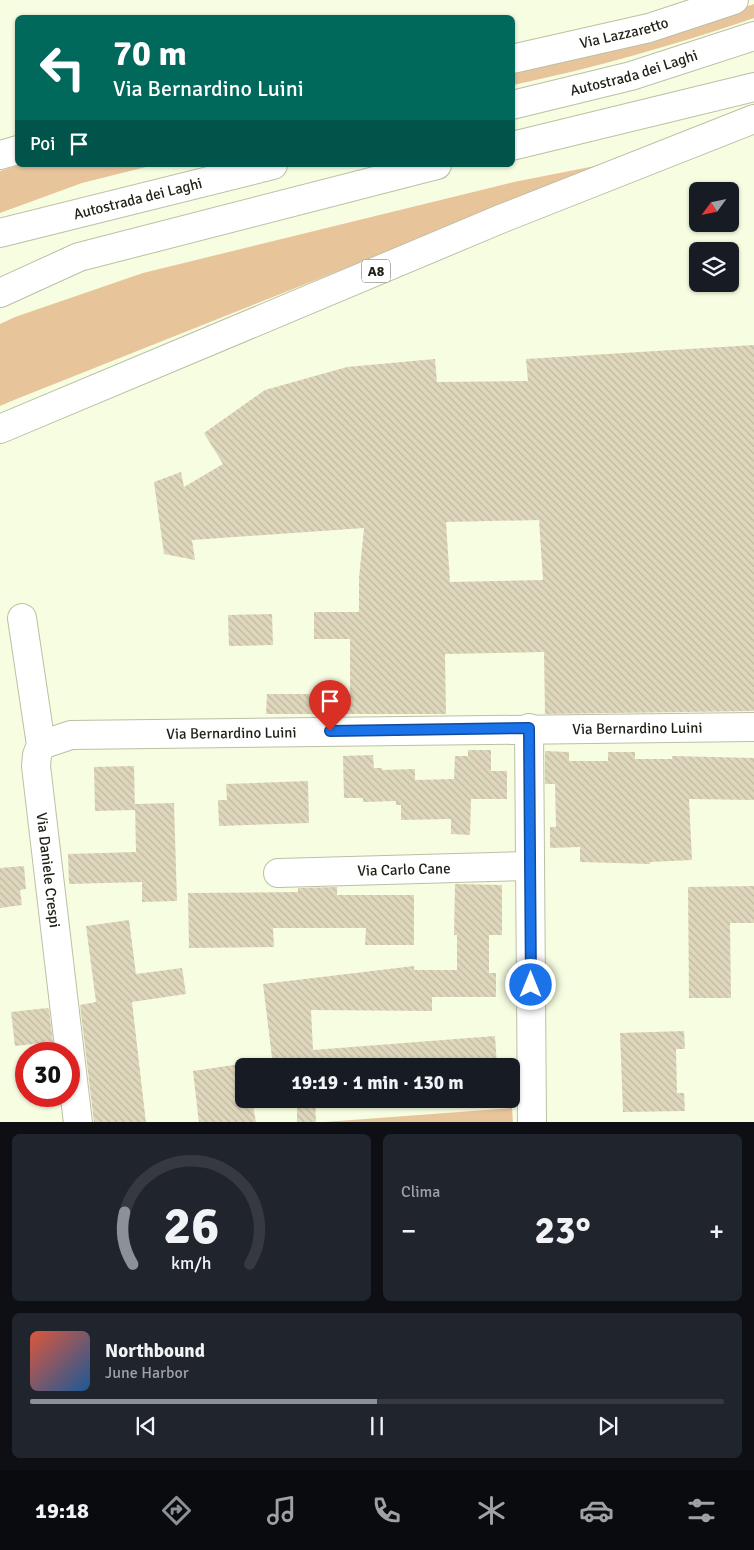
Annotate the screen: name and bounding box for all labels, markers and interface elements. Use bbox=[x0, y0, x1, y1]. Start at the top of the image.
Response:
street label: Via Lazzaretto bbox=[578, 13, 671, 52]
text: 70 m bbox=[113, 32, 187, 75]
icon: left bbox=[30, 35, 95, 100]
street label: Autostrada dei Laghi bbox=[568, 46, 700, 100]
text: Via Bernardino Luini bbox=[113, 75, 304, 102]
icon: arrive bbox=[65, 130, 93, 158]
text: Poi bbox=[30, 132, 55, 156]
street label: Autostrada dei Laghi bbox=[72, 174, 204, 223]
north arrow bbox=[689, 182, 739, 232]
map controls bbox=[689, 182, 739, 292]
button: layers bbox=[689, 242, 739, 292]
road number: A8 bbox=[362, 260, 390, 282]
pin bbox=[309, 680, 351, 731]
icon: arrive bbox=[316, 687, 344, 715]
street label: Via Bernardino Luini bbox=[572, 719, 703, 738]
street label: Via Bernardino Luini bbox=[166, 723, 297, 743]
street label: Via Daniele Crespi bbox=[33, 811, 64, 929]
street label: Via Carlo Cane bbox=[357, 859, 451, 880]
position arrow bbox=[504, 958, 556, 1010]
speed limit sign: 30 bbox=[15, 1042, 80, 1107]
text: 19:19 · 1 min · 130 m bbox=[291, 1071, 464, 1095]
text: Clima bbox=[401, 1182, 440, 1202]
text: 26 bbox=[163, 1194, 220, 1258]
text: 23° bbox=[534, 1207, 591, 1254]
text: − bbox=[401, 1214, 416, 1248]
text: + bbox=[709, 1214, 724, 1248]
text: km/h bbox=[171, 1252, 212, 1274]
text: Northbound bbox=[105, 1339, 205, 1363]
text: June Harbor bbox=[105, 1363, 189, 1383]
icon: previous bbox=[132, 1412, 160, 1440]
icon: pause bbox=[363, 1412, 391, 1440]
icon: next bbox=[594, 1412, 622, 1440]
icon: directions bbox=[159, 1493, 194, 1528]
icon: music bbox=[264, 1493, 299, 1528]
icon: phone bbox=[369, 1493, 404, 1528]
icon: climate bbox=[474, 1493, 509, 1528]
icon: car bbox=[579, 1493, 614, 1528]
icon: filters bbox=[684, 1493, 719, 1528]
text: 19:18 bbox=[35, 1497, 89, 1524]

